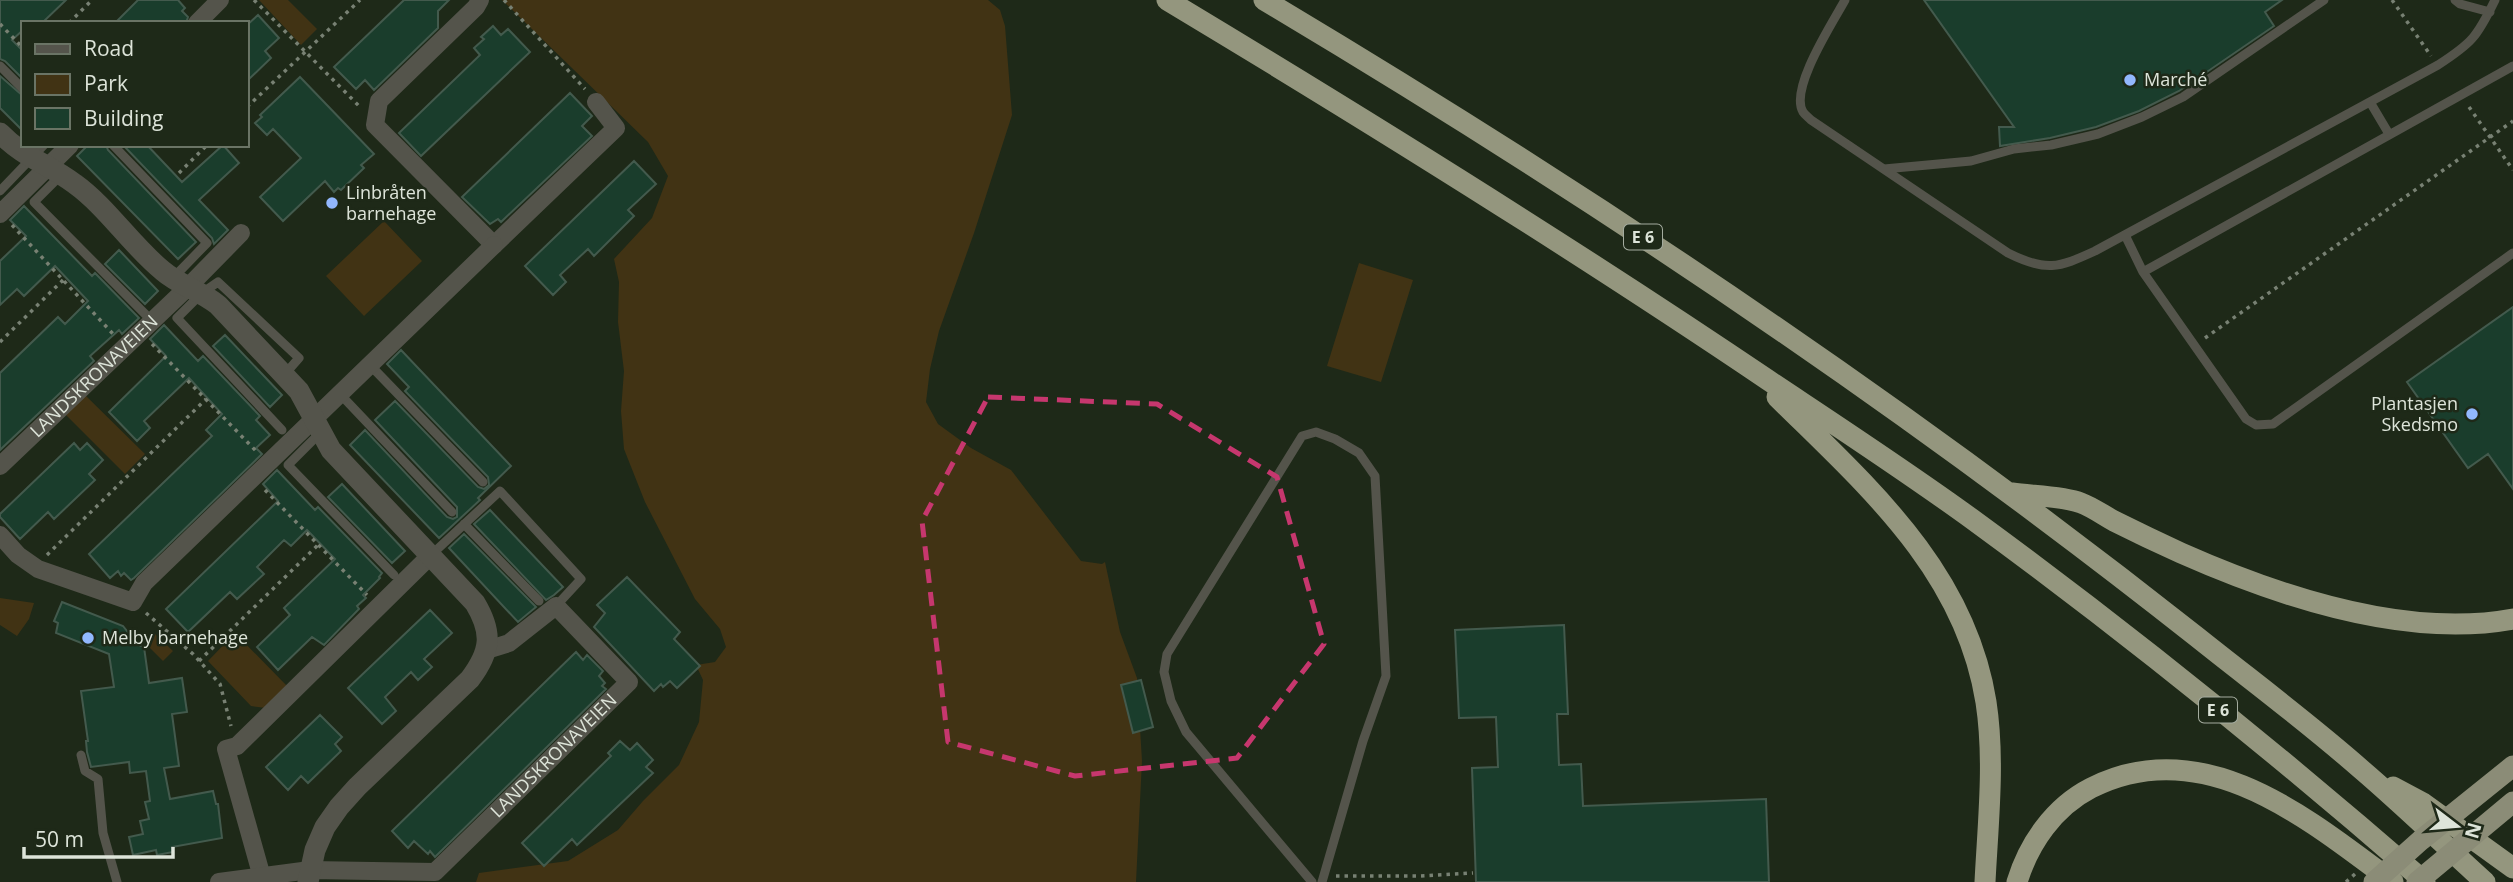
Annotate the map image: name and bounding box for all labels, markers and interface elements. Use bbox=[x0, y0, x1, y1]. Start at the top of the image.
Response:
legend bbox=[21, 21, 248, 147]
text: Road bbox=[84, 34, 134, 62]
place label: Marché bbox=[2144, 67, 2207, 91]
text: Park bbox=[84, 69, 128, 97]
marker: Marché bbox=[2122, 72, 2138, 88]
text: Building bbox=[84, 104, 163, 132]
place label: Linbråten barnehage bbox=[346, 180, 436, 225]
marker: Linbråten barnehage bbox=[324, 195, 340, 211]
road number: E 6 bbox=[1624, 224, 1662, 249]
street label: LANDSKRONAVEIEN bbox=[24, 309, 162, 442]
place label: Plantasjen Skedsmo bbox=[2371, 391, 2458, 436]
marker: Plantasjen Skedsmo bbox=[2464, 406, 2480, 422]
place label: Melby barnehage bbox=[102, 625, 248, 649]
marker: Melby barnehage bbox=[80, 630, 96, 646]
street label: LANDSKRONAVEIEN bbox=[485, 688, 621, 822]
road number: E 6 bbox=[2199, 698, 2237, 722]
north arrow bbox=[2422, 791, 2492, 861]
scale bar bbox=[24, 816, 173, 860]
text: N bbox=[2459, 820, 2488, 842]
text: 50 m bbox=[35, 825, 84, 853]

